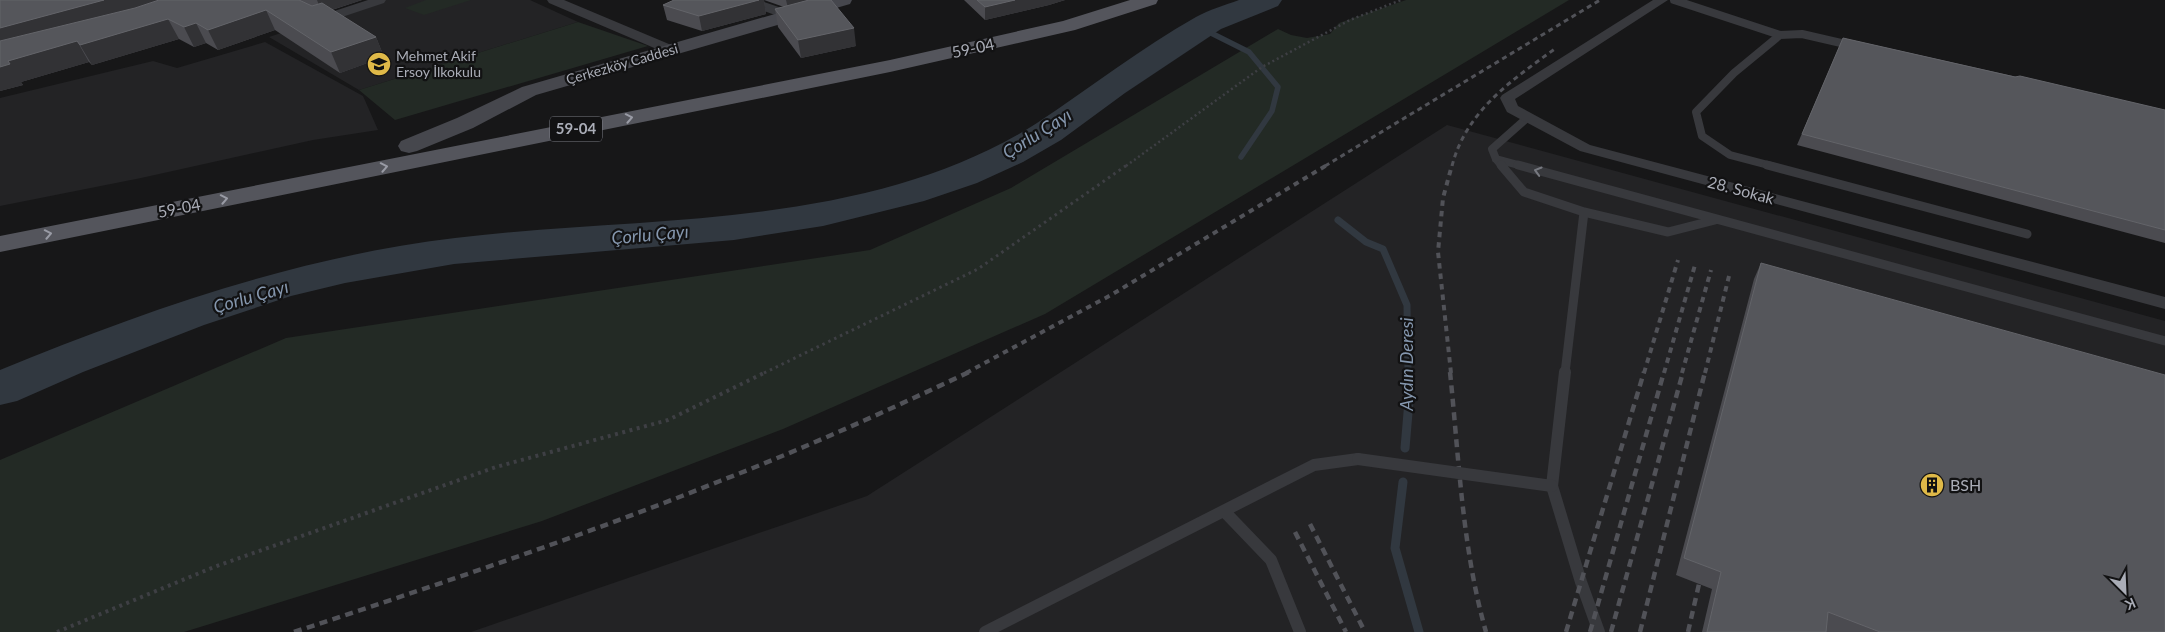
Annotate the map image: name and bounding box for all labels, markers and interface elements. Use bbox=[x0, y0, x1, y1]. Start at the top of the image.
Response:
street label: 59-04 bbox=[950, 34, 996, 61]
street label: Çerkezköy Caddesi bbox=[564, 39, 680, 88]
place label: Mehmet Akif Ersoy İlkokulu bbox=[396, 47, 481, 80]
school or university icon: Mehmet Akif Ersoy İlkokulu bbox=[366, 51, 392, 77]
water label: Çorlu Çayı bbox=[998, 103, 1075, 163]
one-way arrow bbox=[624, 113, 633, 124]
road number: 59-04 bbox=[550, 116, 602, 142]
one-way arrow bbox=[379, 162, 388, 173]
one-way arrow bbox=[1534, 167, 1542, 177]
street label: 28. Sokak bbox=[1706, 171, 1777, 208]
street label: 59-04 bbox=[156, 194, 202, 221]
one-way arrow bbox=[220, 194, 229, 205]
water label: Çorlu Çayı bbox=[610, 220, 689, 248]
one-way arrow bbox=[43, 230, 52, 240]
water label: Çorlu Çayı bbox=[211, 275, 291, 317]
water label: Aydın Deresi bbox=[1395, 317, 1417, 412]
building icon: BSH bbox=[1919, 472, 1945, 498]
place label: BSH bbox=[1950, 475, 1981, 494]
north arrow bbox=[2100, 567, 2150, 617]
text: K bbox=[2122, 595, 2138, 614]

